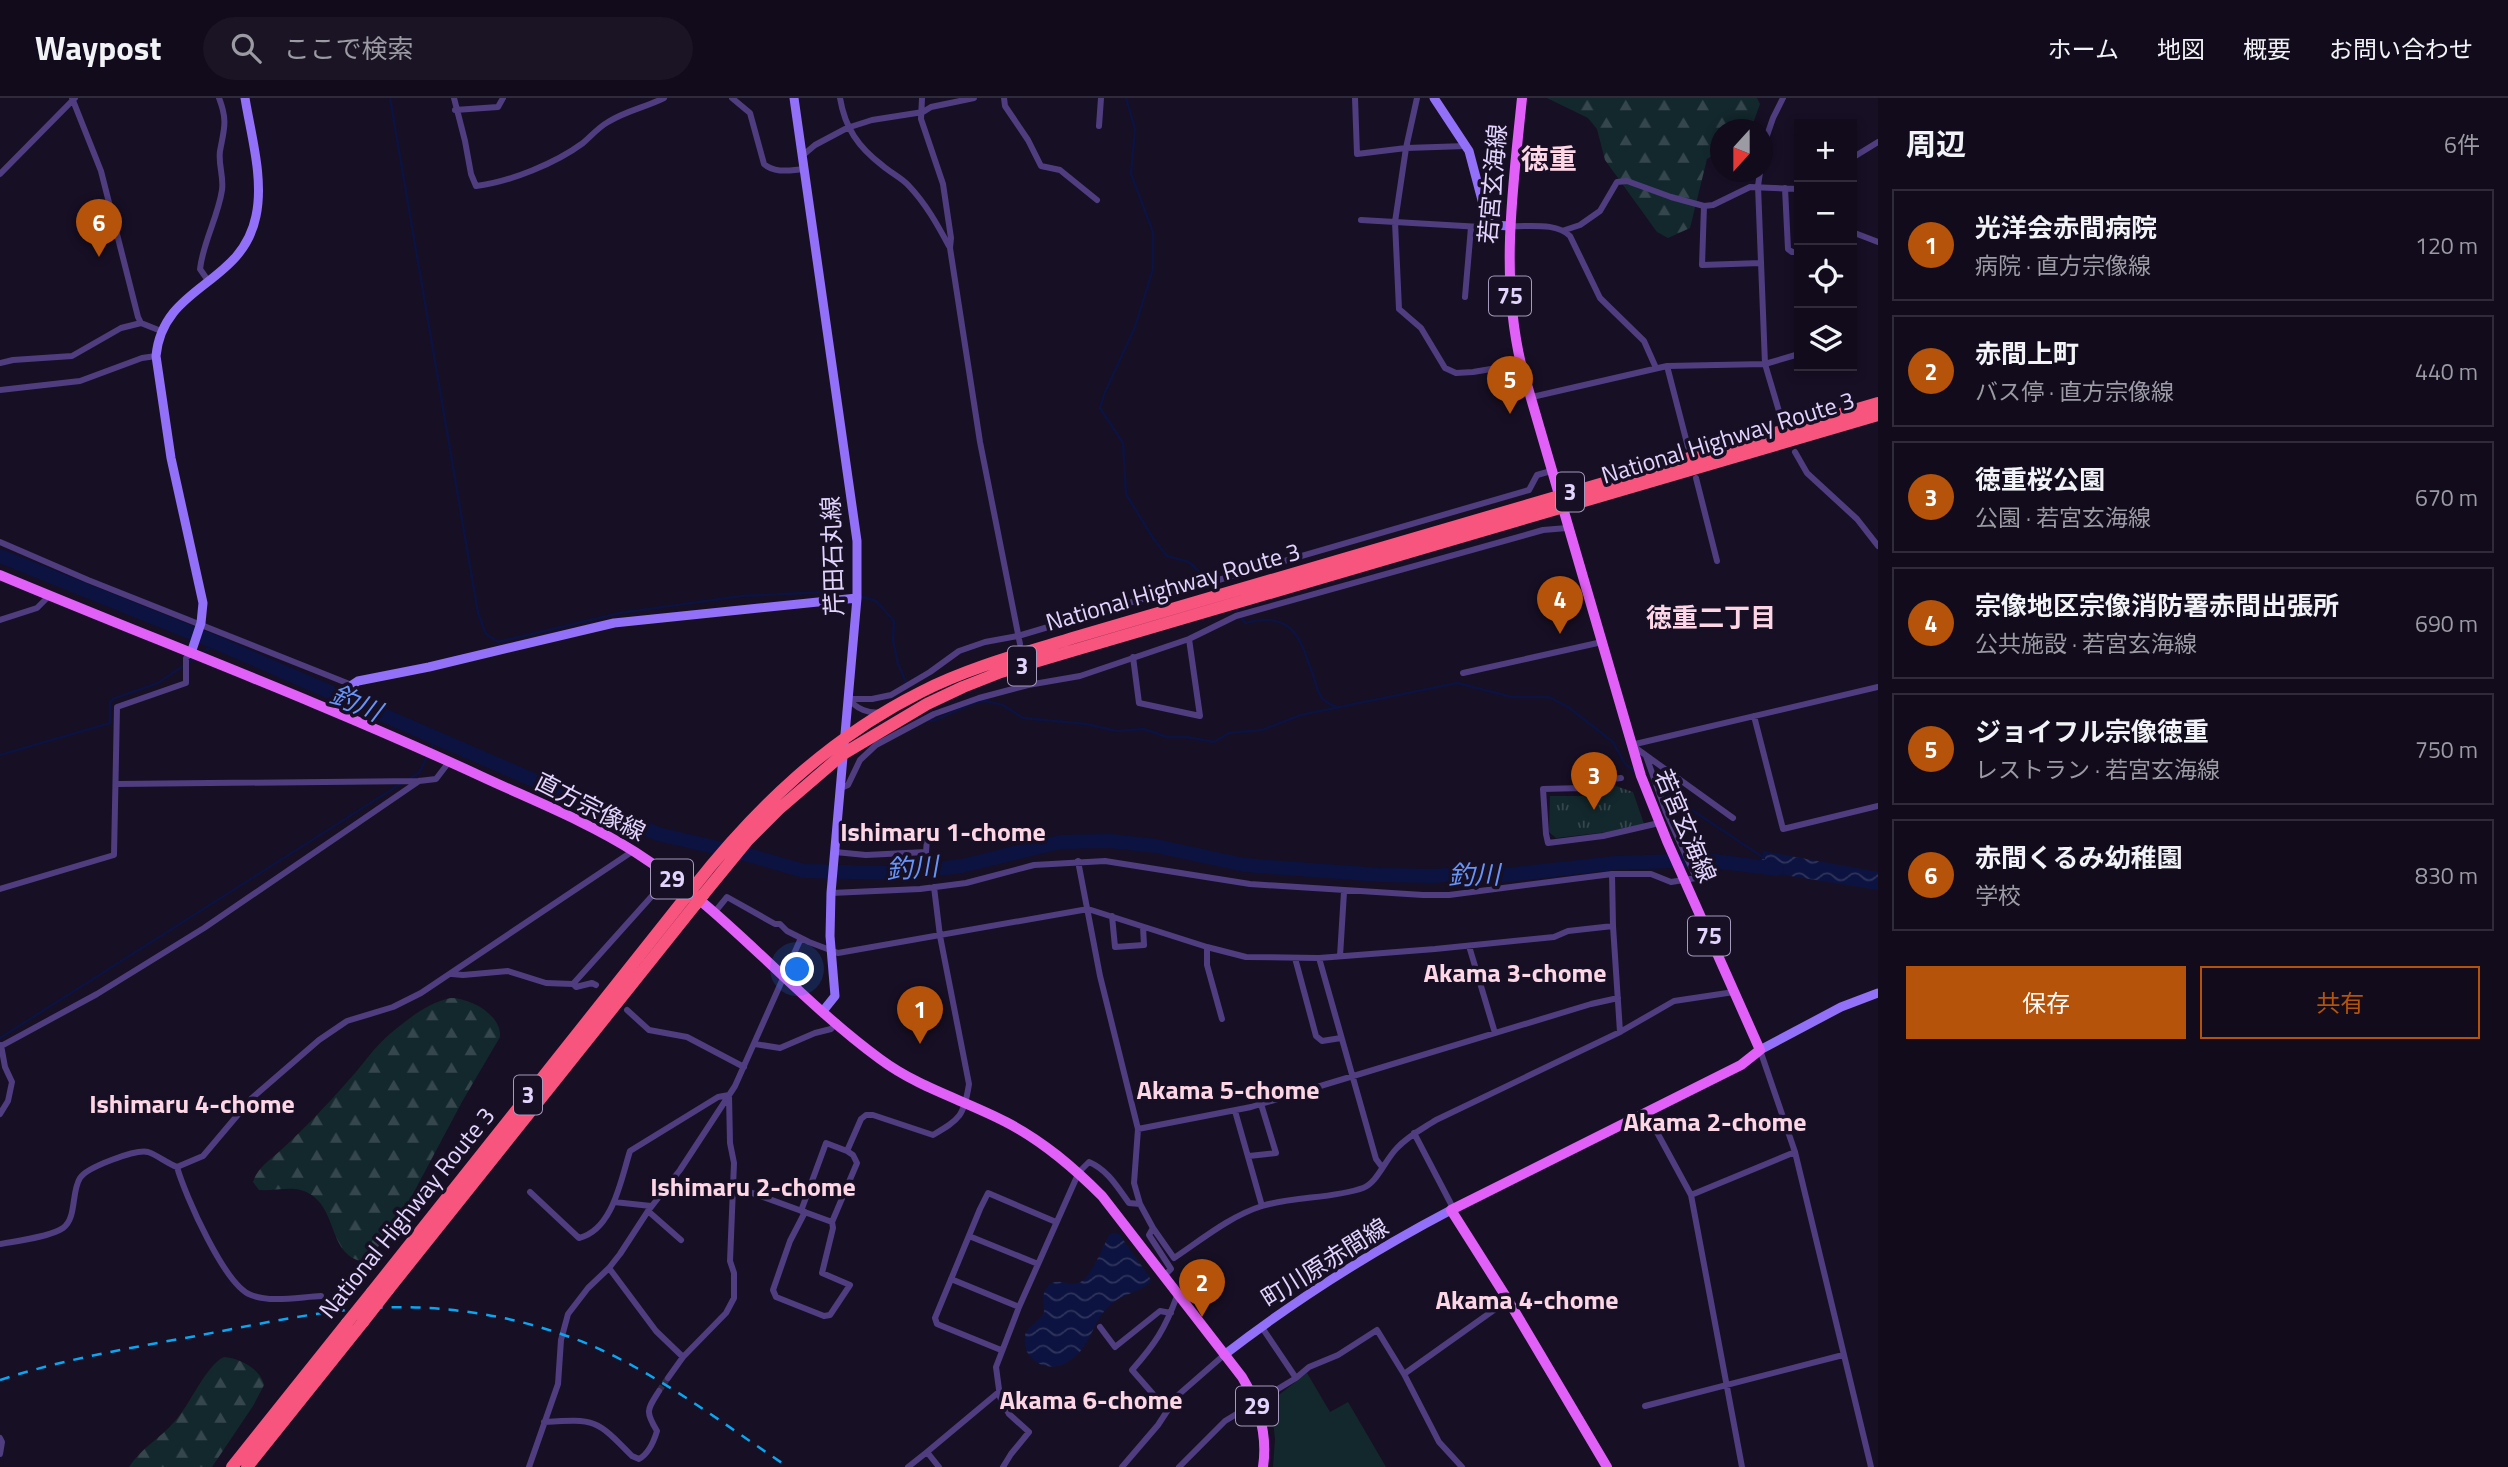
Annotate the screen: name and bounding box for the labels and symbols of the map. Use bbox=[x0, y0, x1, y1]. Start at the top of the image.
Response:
north arrow bbox=[1710, 119, 1773, 182]
street label: 若宮玄海線 bbox=[1469, 123, 1515, 245]
district label: 徳重 bbox=[1521, 137, 1577, 180]
pin: 6 bbox=[76, 199, 122, 257]
road number: 75 bbox=[1489, 276, 1531, 316]
pin: 5 bbox=[1487, 356, 1533, 414]
street label: National Highway Route 3 bbox=[1597, 381, 1859, 493]
road number: 3 bbox=[1556, 472, 1584, 512]
street label: 芹田石丸線 bbox=[812, 495, 852, 617]
street label: National Highway Route 3 bbox=[1041, 532, 1304, 640]
pin: 4 bbox=[1537, 576, 1583, 634]
district label: 徳重二丁目 bbox=[1646, 598, 1776, 637]
road number: 3 bbox=[1008, 646, 1036, 686]
water label: 釣川 bbox=[325, 674, 391, 732]
pin: 3 bbox=[1571, 752, 1617, 810]
street label: 直方宗像線 bbox=[529, 763, 652, 849]
street label: 若宮玄海線 bbox=[1646, 763, 1726, 888]
district label: Ishimaru 1-chome bbox=[840, 812, 1046, 851]
water label: 釣川 bbox=[885, 846, 942, 889]
water label: 釣川 bbox=[1448, 854, 1503, 894]
road number: 29 bbox=[651, 860, 693, 898]
road number: 75 bbox=[1688, 916, 1730, 956]
your location bbox=[780, 952, 814, 986]
district label: Akama 3-chome bbox=[1423, 953, 1607, 992]
pin: 1 bbox=[897, 986, 943, 1044]
district label: Akama 5-chome bbox=[1136, 1070, 1320, 1109]
road number: 3 bbox=[514, 1076, 542, 1114]
district label: Ishimaru 4-chome bbox=[89, 1084, 295, 1123]
street label: National Highway Route 3 bbox=[309, 1099, 503, 1326]
district label: Akama 2-chome bbox=[1623, 1102, 1807, 1141]
district label: Ishimaru 2-chome bbox=[650, 1167, 856, 1206]
street label: 町川原赤間線 bbox=[1254, 1209, 1395, 1316]
pin: 2 bbox=[1179, 1259, 1225, 1317]
district label: Akama 4-chome bbox=[1435, 1280, 1619, 1319]
district label: Akama 6-chome bbox=[999, 1380, 1183, 1419]
road number: 29 bbox=[1236, 1386, 1278, 1426]

